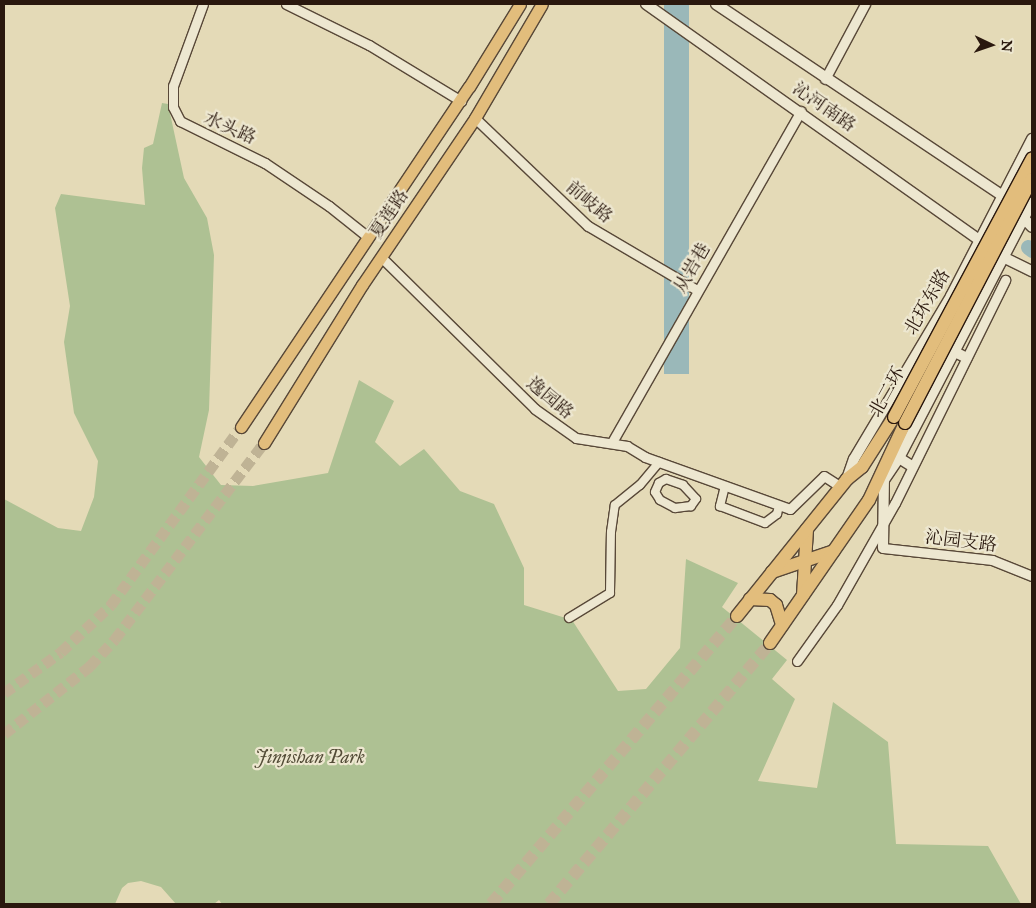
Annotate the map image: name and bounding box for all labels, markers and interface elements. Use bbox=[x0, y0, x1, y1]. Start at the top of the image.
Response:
north arrow bbox=[966, 20, 1016, 70]
text: N bbox=[998, 39, 1015, 52]
street label: 沁河南路 bbox=[788, 78, 860, 136]
street label: 水头路 bbox=[201, 107, 259, 149]
street label: 前岐路 bbox=[561, 176, 617, 228]
street label: 夏莲路 bbox=[365, 186, 413, 242]
street label: 从岩巷 bbox=[669, 239, 715, 297]
street label: 北环东路 bbox=[900, 265, 954, 339]
street label: 北二环 bbox=[864, 363, 910, 421]
street label: 逸园路 bbox=[522, 372, 578, 424]
street label: 沁园支路 bbox=[924, 526, 998, 556]
park label: Jinjishan Park bbox=[255, 746, 365, 768]

